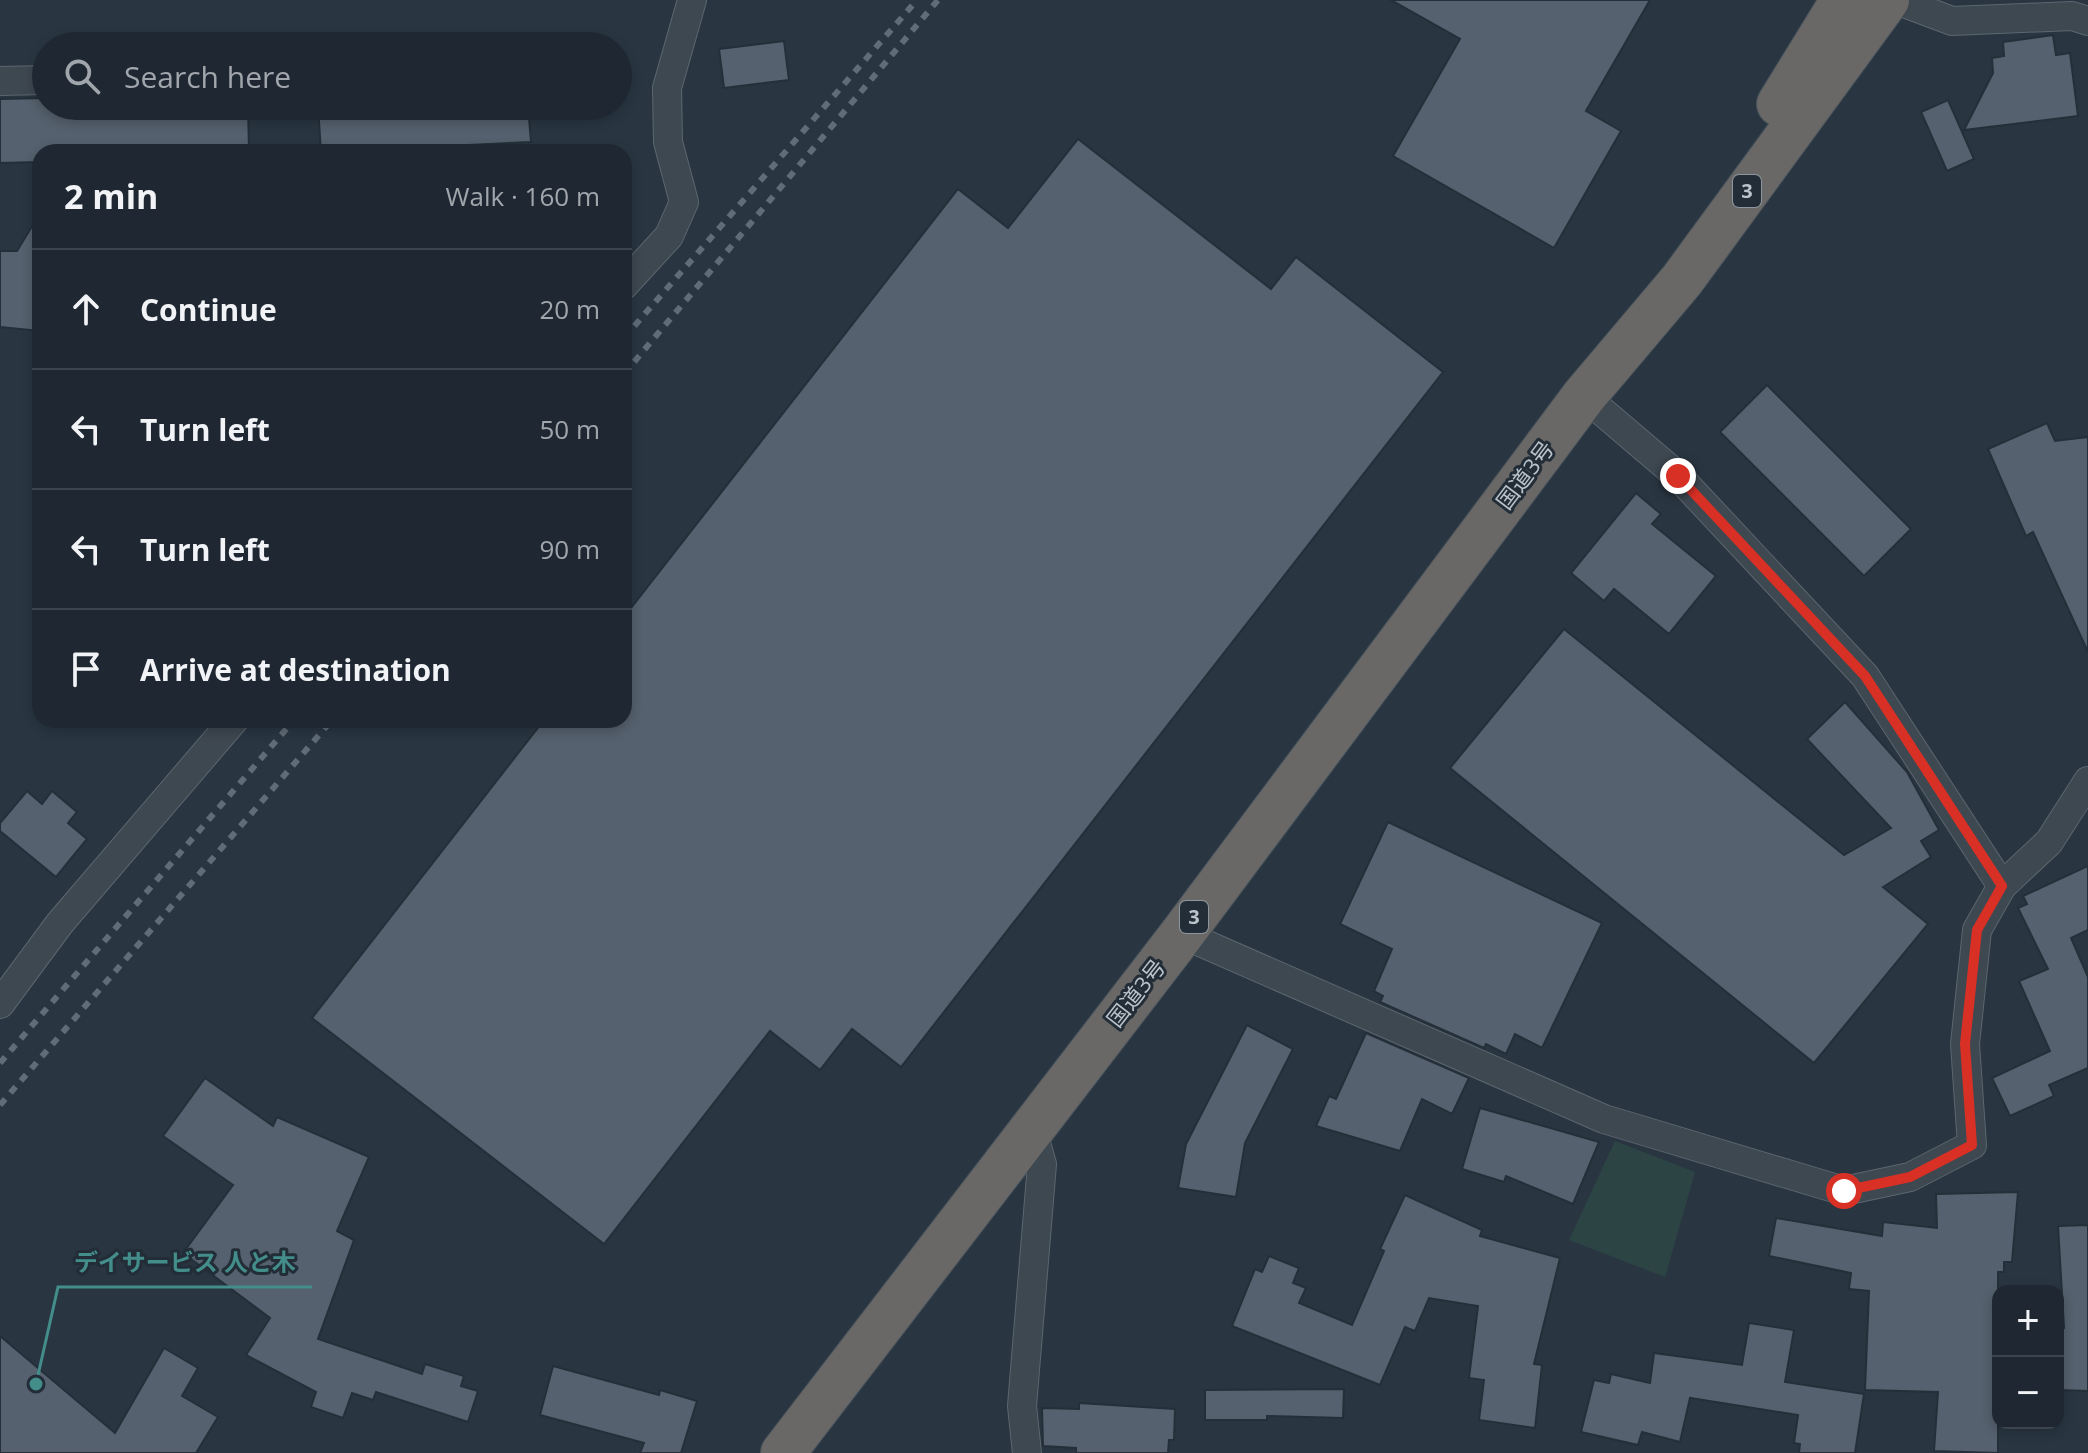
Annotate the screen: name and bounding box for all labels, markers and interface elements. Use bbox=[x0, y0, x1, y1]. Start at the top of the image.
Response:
search box bbox=[32, 32, 632, 120]
icon: search bbox=[60, 54, 104, 98]
text: Search here bbox=[124, 56, 291, 97]
text: 2 min bbox=[64, 173, 158, 219]
road number: 3 bbox=[1733, 175, 1761, 207]
text: Walk · 160 m bbox=[446, 178, 600, 214]
icon: ahead bbox=[64, 287, 108, 331]
text: Continue bbox=[140, 289, 277, 330]
text: 20 m bbox=[539, 291, 600, 327]
icon: left bbox=[64, 407, 108, 451]
text: Turn left bbox=[140, 409, 270, 450]
text: 50 m bbox=[539, 411, 600, 447]
street label: 国道3号 bbox=[1489, 434, 1560, 515]
route end bbox=[1660, 458, 1696, 494]
icon: left bbox=[64, 527, 108, 571]
text: Turn left bbox=[140, 529, 270, 570]
text: 90 m bbox=[539, 531, 600, 567]
icon: arrive bbox=[64, 647, 108, 691]
text: Arrive at destination bbox=[140, 649, 451, 690]
road number: 3 bbox=[1180, 901, 1208, 933]
street label: 国道3号 bbox=[1099, 952, 1171, 1033]
route start bbox=[1826, 1173, 1862, 1209]
callout: デイサービス 人と木 bbox=[58, 1239, 312, 1287]
text: デイサービス 人と木 bbox=[74, 1245, 296, 1278]
map controls bbox=[1992, 1285, 2064, 1429]
button: + bbox=[1992, 1285, 2064, 1357]
button: − bbox=[1992, 1357, 2064, 1429]

